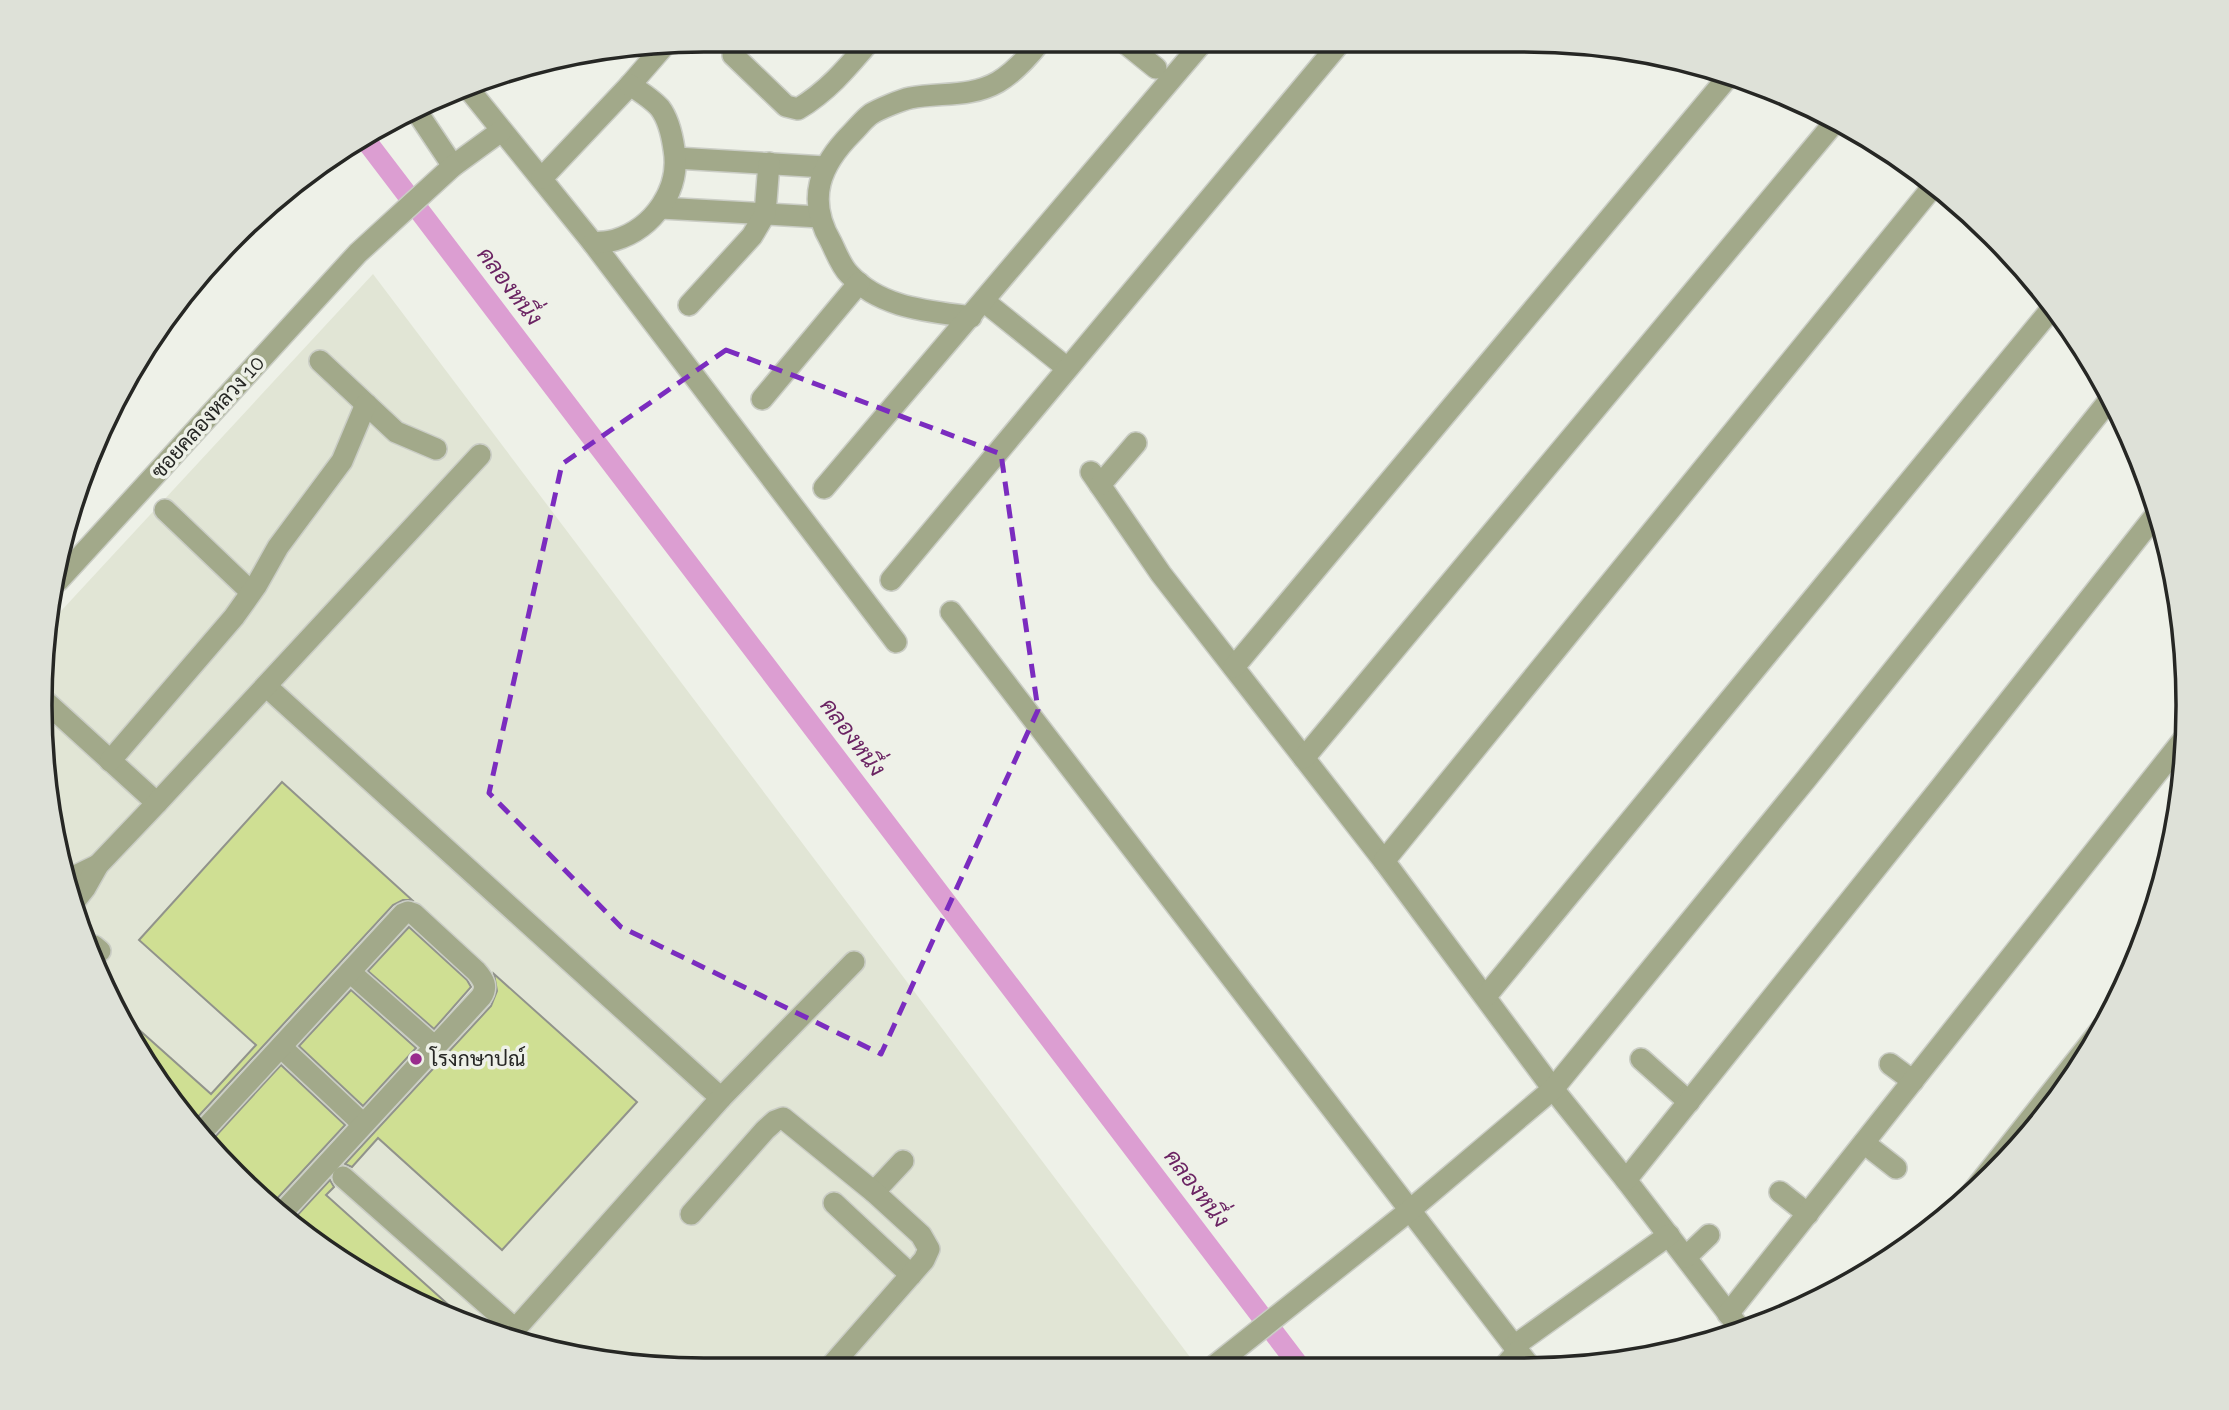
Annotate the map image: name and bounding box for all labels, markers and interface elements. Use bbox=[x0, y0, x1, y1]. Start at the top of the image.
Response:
water label: คลองหนึ่ง bbox=[472, 237, 554, 330]
street label: ซอยคลองหลวง 10 bbox=[146, 350, 269, 483]
water label: คลองหนึ่ง bbox=[815, 688, 897, 781]
place label: โรงกษาปณ์ bbox=[429, 1045, 525, 1071]
marker: โรงกษาปณ์ bbox=[408, 1051, 424, 1067]
water label: คลองหนึ่ง bbox=[1159, 1139, 1241, 1232]

